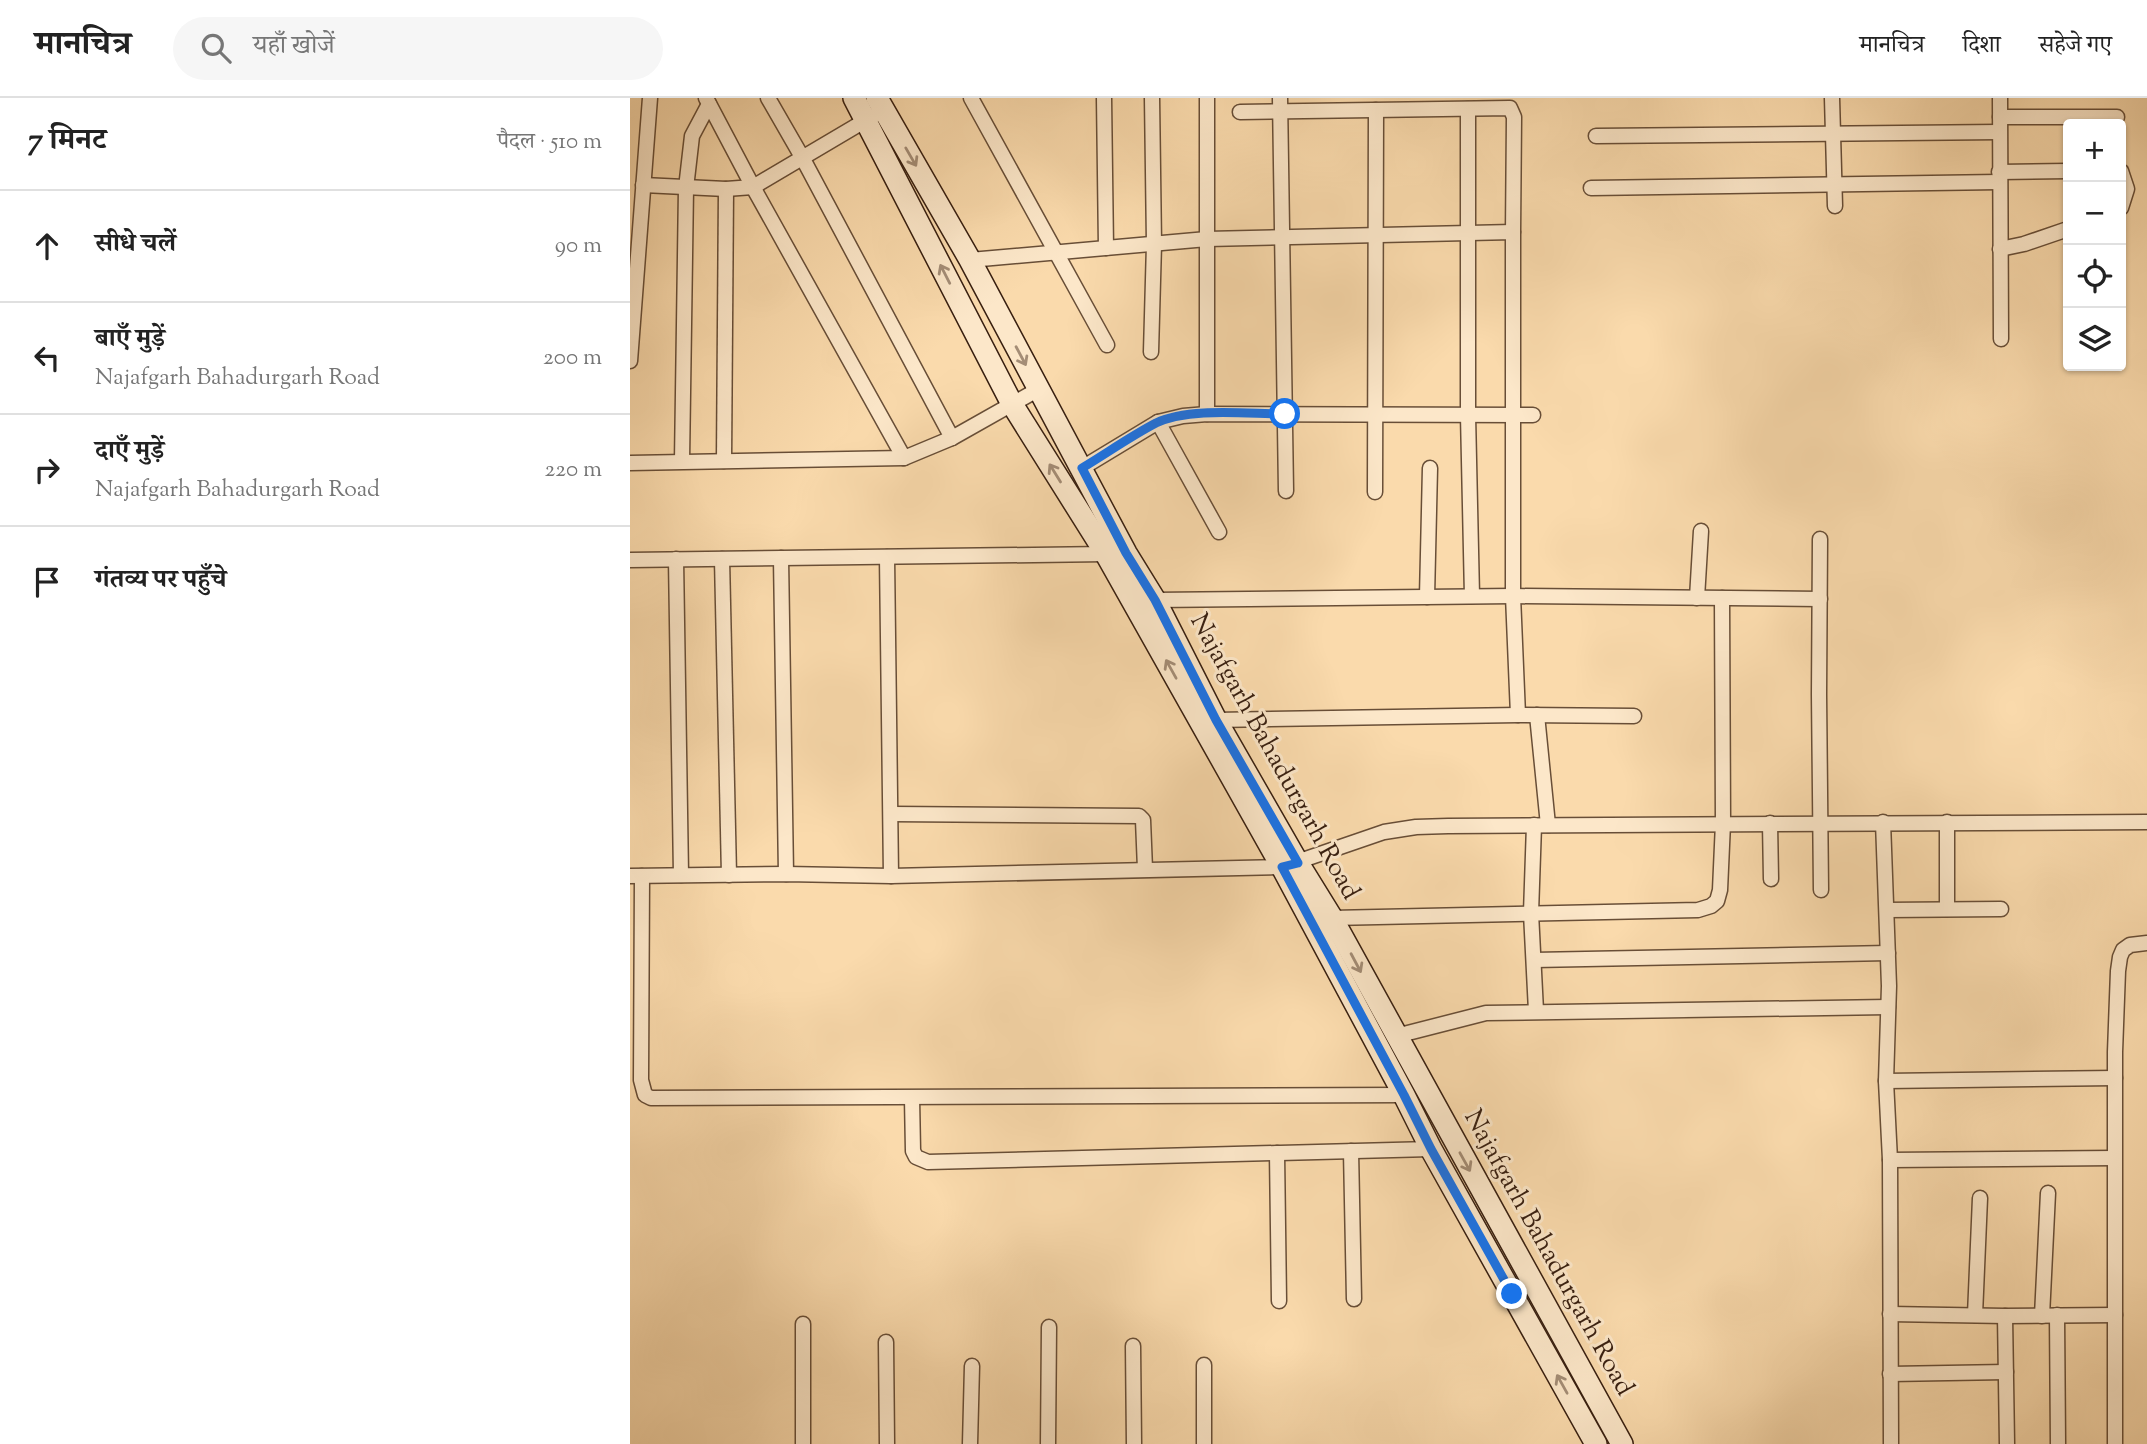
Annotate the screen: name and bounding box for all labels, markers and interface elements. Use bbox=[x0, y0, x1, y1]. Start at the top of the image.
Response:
search box bbox=[173, 17, 663, 80]
text: मानचित्र bbox=[35, 22, 131, 70]
text: यहाँ खोजें bbox=[253, 28, 335, 65]
icon: search bbox=[197, 29, 235, 67]
text: मानचित्र bbox=[1859, 29, 1924, 63]
text: दिशा bbox=[1962, 29, 2001, 63]
text: सहेजे गए bbox=[2039, 29, 2112, 63]
map controls bbox=[2063, 119, 2126, 371]
button: + bbox=[2063, 119, 2126, 182]
text: 7 मिनट bbox=[28, 120, 106, 163]
text: पैदल · 510 m bbox=[497, 126, 602, 159]
one-way arrow bbox=[904, 147, 918, 167]
button: − bbox=[2063, 182, 2126, 245]
text: सीधे चलें bbox=[95, 226, 176, 263]
icon: ahead bbox=[28, 227, 66, 265]
text: 90 m bbox=[555, 230, 602, 263]
button: locate bbox=[2063, 245, 2126, 308]
one-way arrow bbox=[938, 265, 952, 285]
button: layers bbox=[2063, 308, 2126, 371]
text: बाएँ मुड़ें bbox=[95, 321, 165, 358]
icon: left bbox=[28, 339, 66, 377]
text: 200 m bbox=[543, 342, 602, 375]
one-way arrow bbox=[1015, 345, 1029, 366]
text: Najafgarh Bahadurgarh Road bbox=[95, 362, 380, 395]
route start bbox=[1269, 398, 1300, 429]
text: दाएँ मुड़ें bbox=[95, 433, 164, 470]
icon: right bbox=[28, 451, 66, 489]
text: 220 m bbox=[544, 454, 602, 487]
one-way arrow bbox=[1048, 464, 1062, 484]
text: Najafgarh Bahadurgarh Road bbox=[95, 474, 380, 507]
text: गंतव्य पर पहुँचे bbox=[95, 562, 226, 599]
icon: arrive bbox=[28, 563, 66, 601]
street label: Najafgarh Bahadurgarh Road bbox=[1180, 607, 1368, 907]
one-way arrow bbox=[1164, 660, 1178, 680]
one-way arrow bbox=[1349, 952, 1363, 972]
street label: Najafgarh Bahadurgarh Road bbox=[1454, 1103, 1642, 1403]
one-way arrow bbox=[1459, 1151, 1472, 1172]
route end bbox=[1496, 1278, 1527, 1309]
one-way arrow bbox=[1555, 1375, 1569, 1395]

